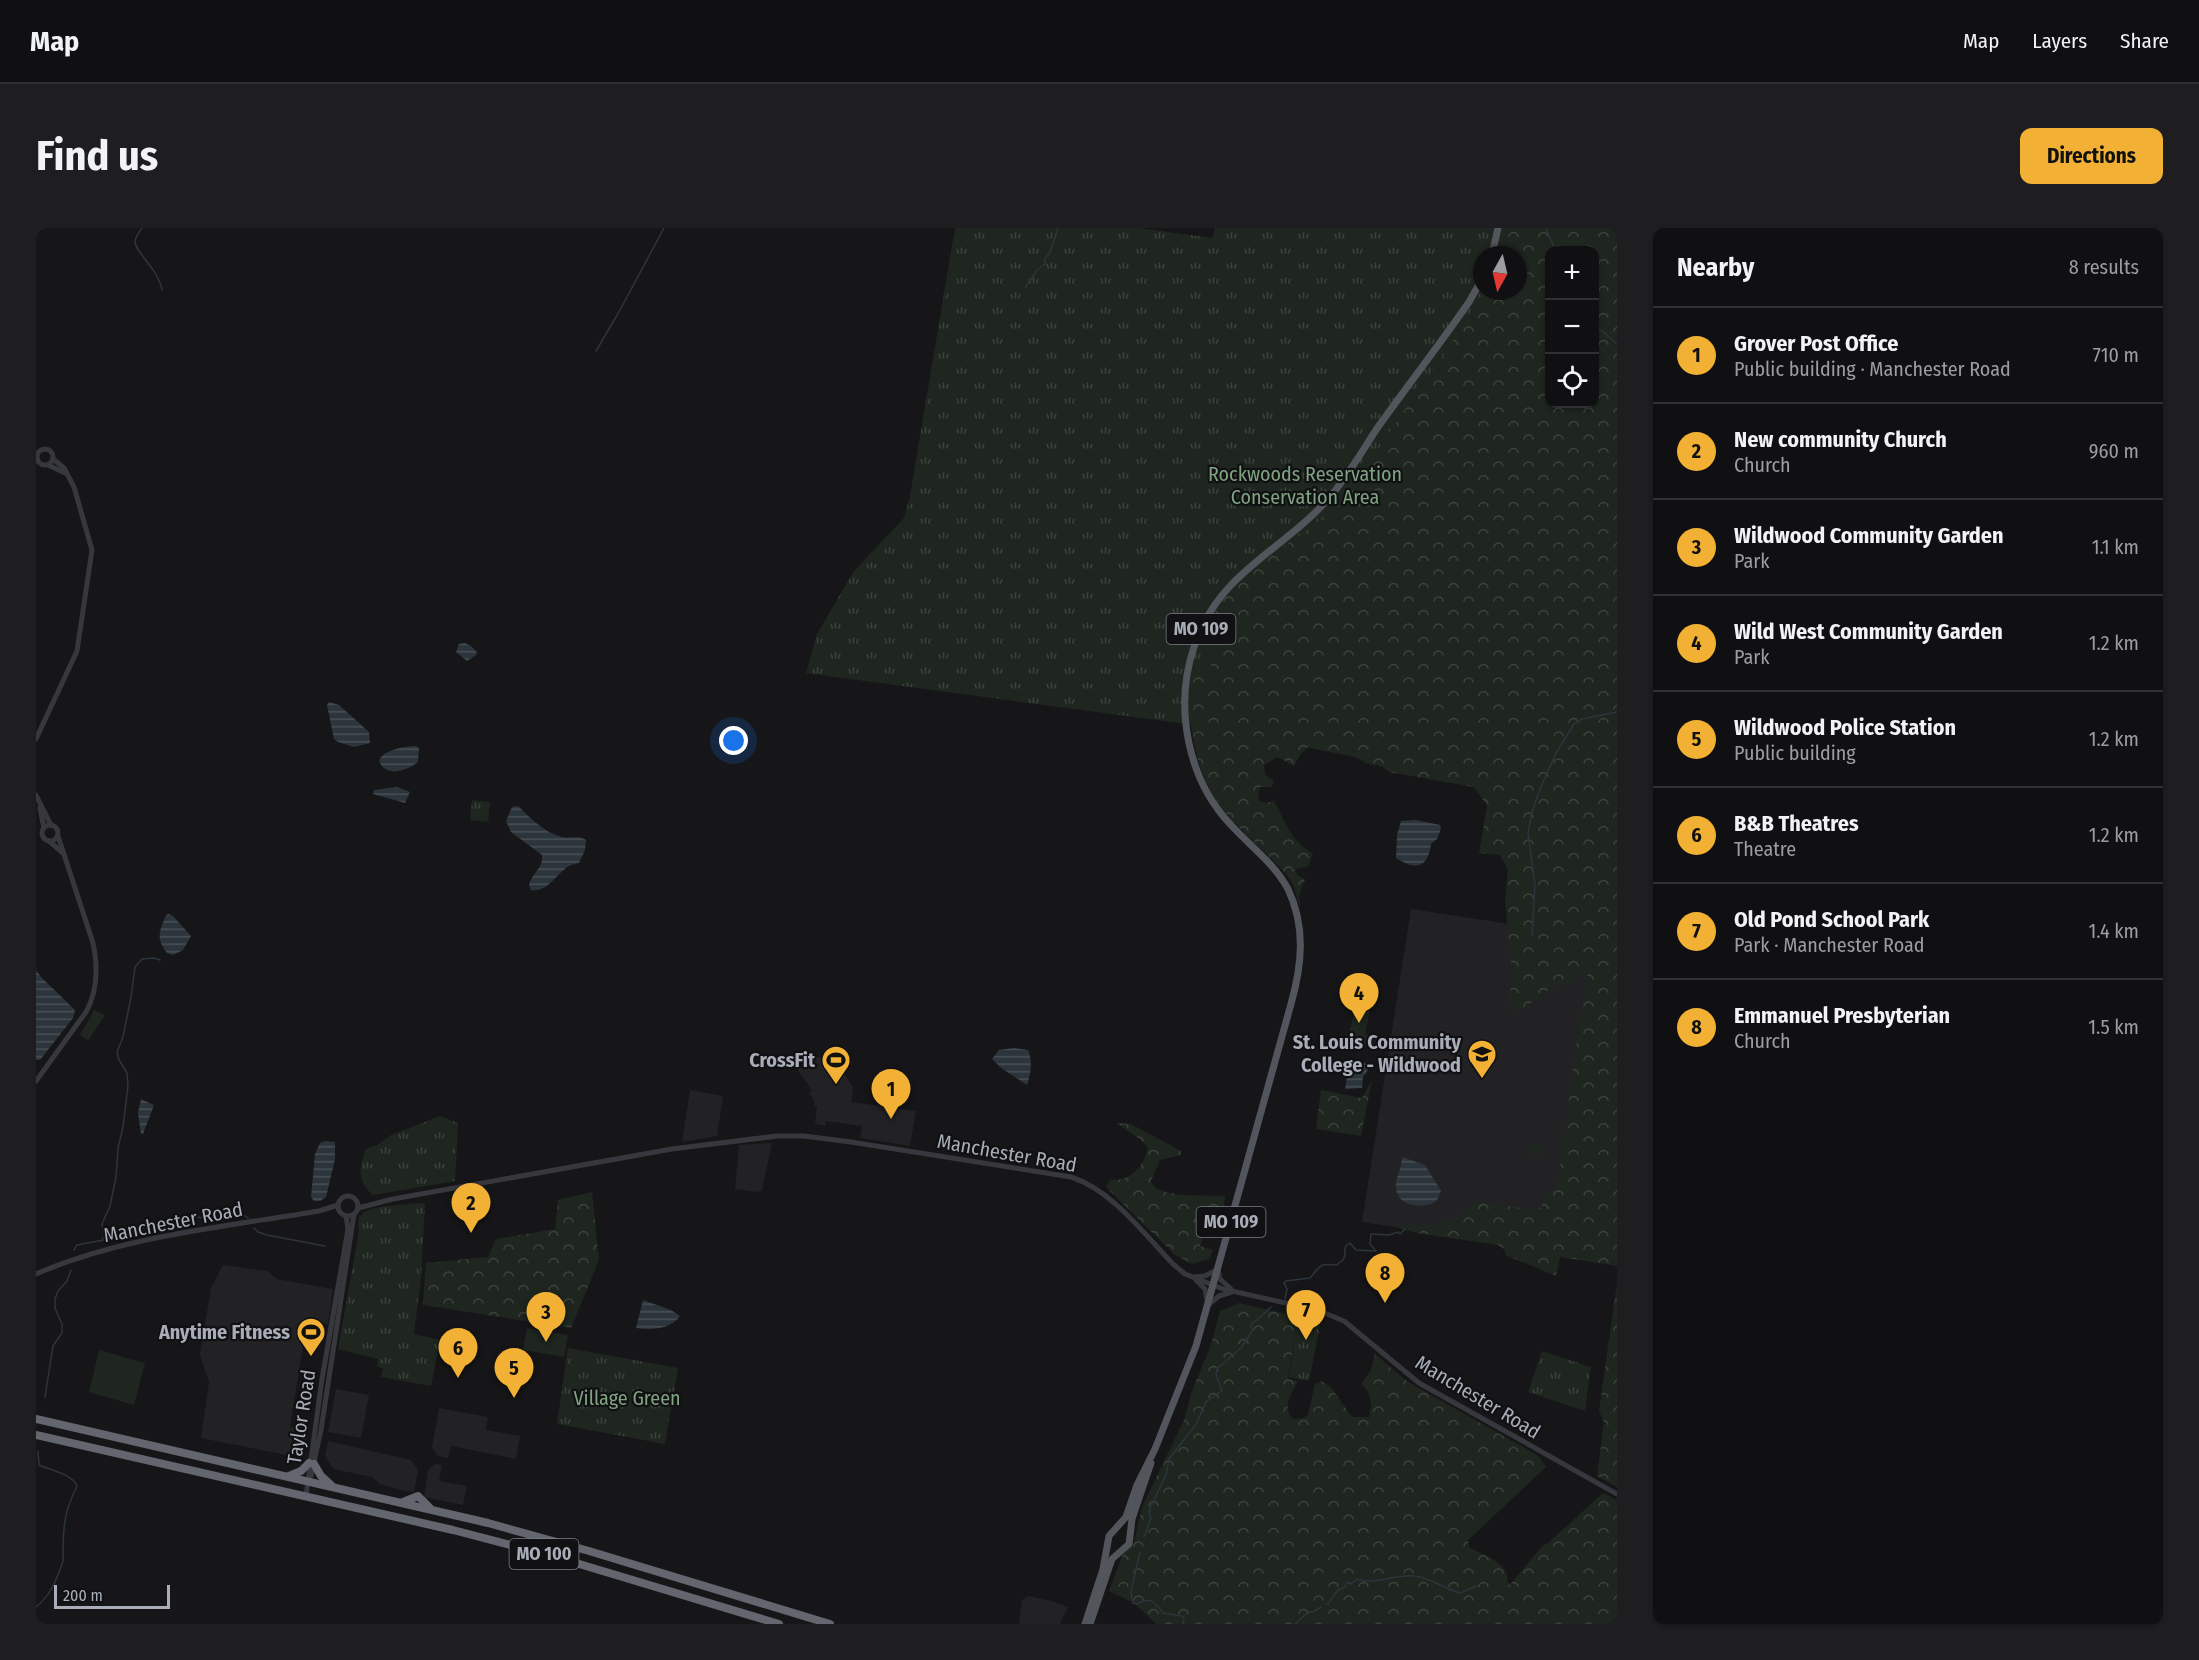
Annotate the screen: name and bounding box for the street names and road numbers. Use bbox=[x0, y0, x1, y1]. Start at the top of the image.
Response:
road number: MO 109 bbox=[1166, 614, 1236, 644]
street label: Manchester Road bbox=[935, 1129, 1079, 1177]
street label: Manchester Road bbox=[101, 1197, 245, 1247]
road number: MO 109 bbox=[1196, 1207, 1266, 1237]
street label: Manchester Road bbox=[1411, 1350, 1545, 1444]
street label: Taylor Road bbox=[282, 1368, 320, 1466]
road number: MO 100 bbox=[510, 1539, 578, 1569]

